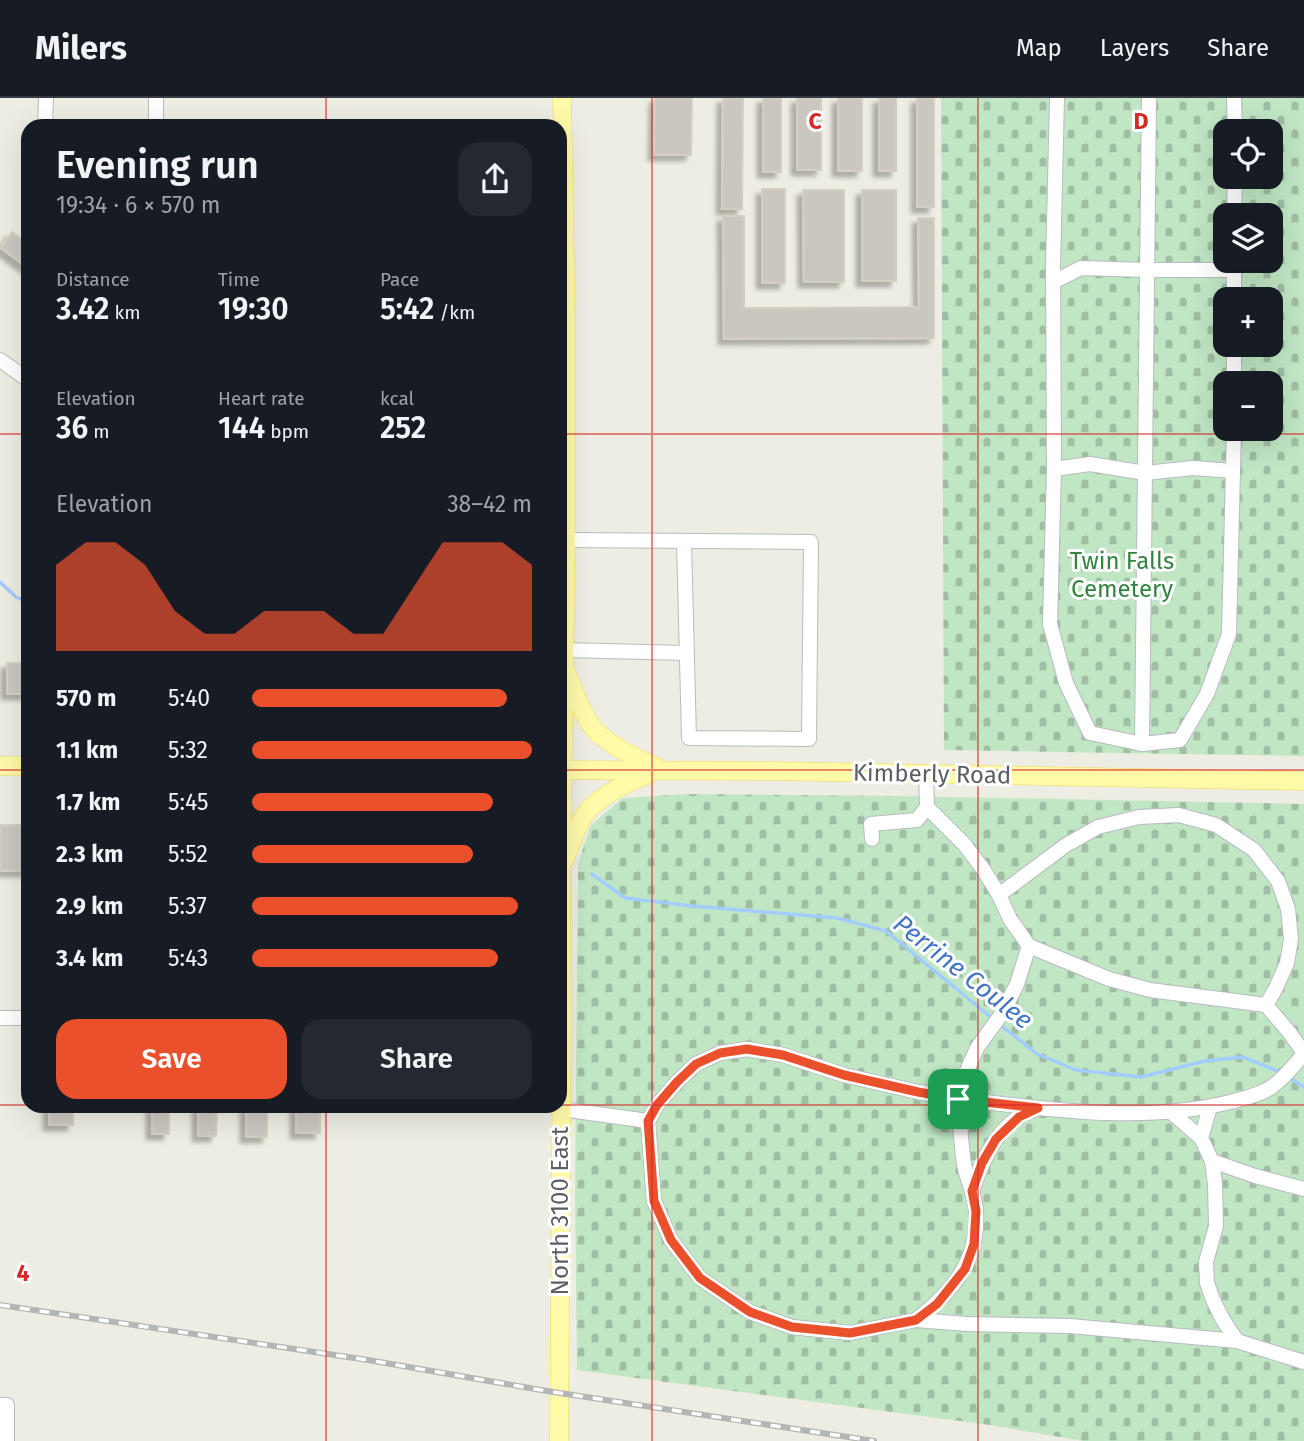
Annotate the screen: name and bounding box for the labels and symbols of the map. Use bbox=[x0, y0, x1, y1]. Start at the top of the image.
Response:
text: C bbox=[808, 107, 822, 135]
text: D bbox=[1134, 107, 1149, 135]
park label: Twin Falls Cemetery bbox=[1070, 547, 1174, 603]
street label: Kimberly Road bbox=[853, 759, 1011, 789]
water label: Perrine Coulee bbox=[887, 908, 1039, 1036]
pin bbox=[928, 1069, 988, 1129]
street label: North 3100 East bbox=[546, 1126, 574, 1295]
text: 4 bbox=[17, 1259, 30, 1287]

